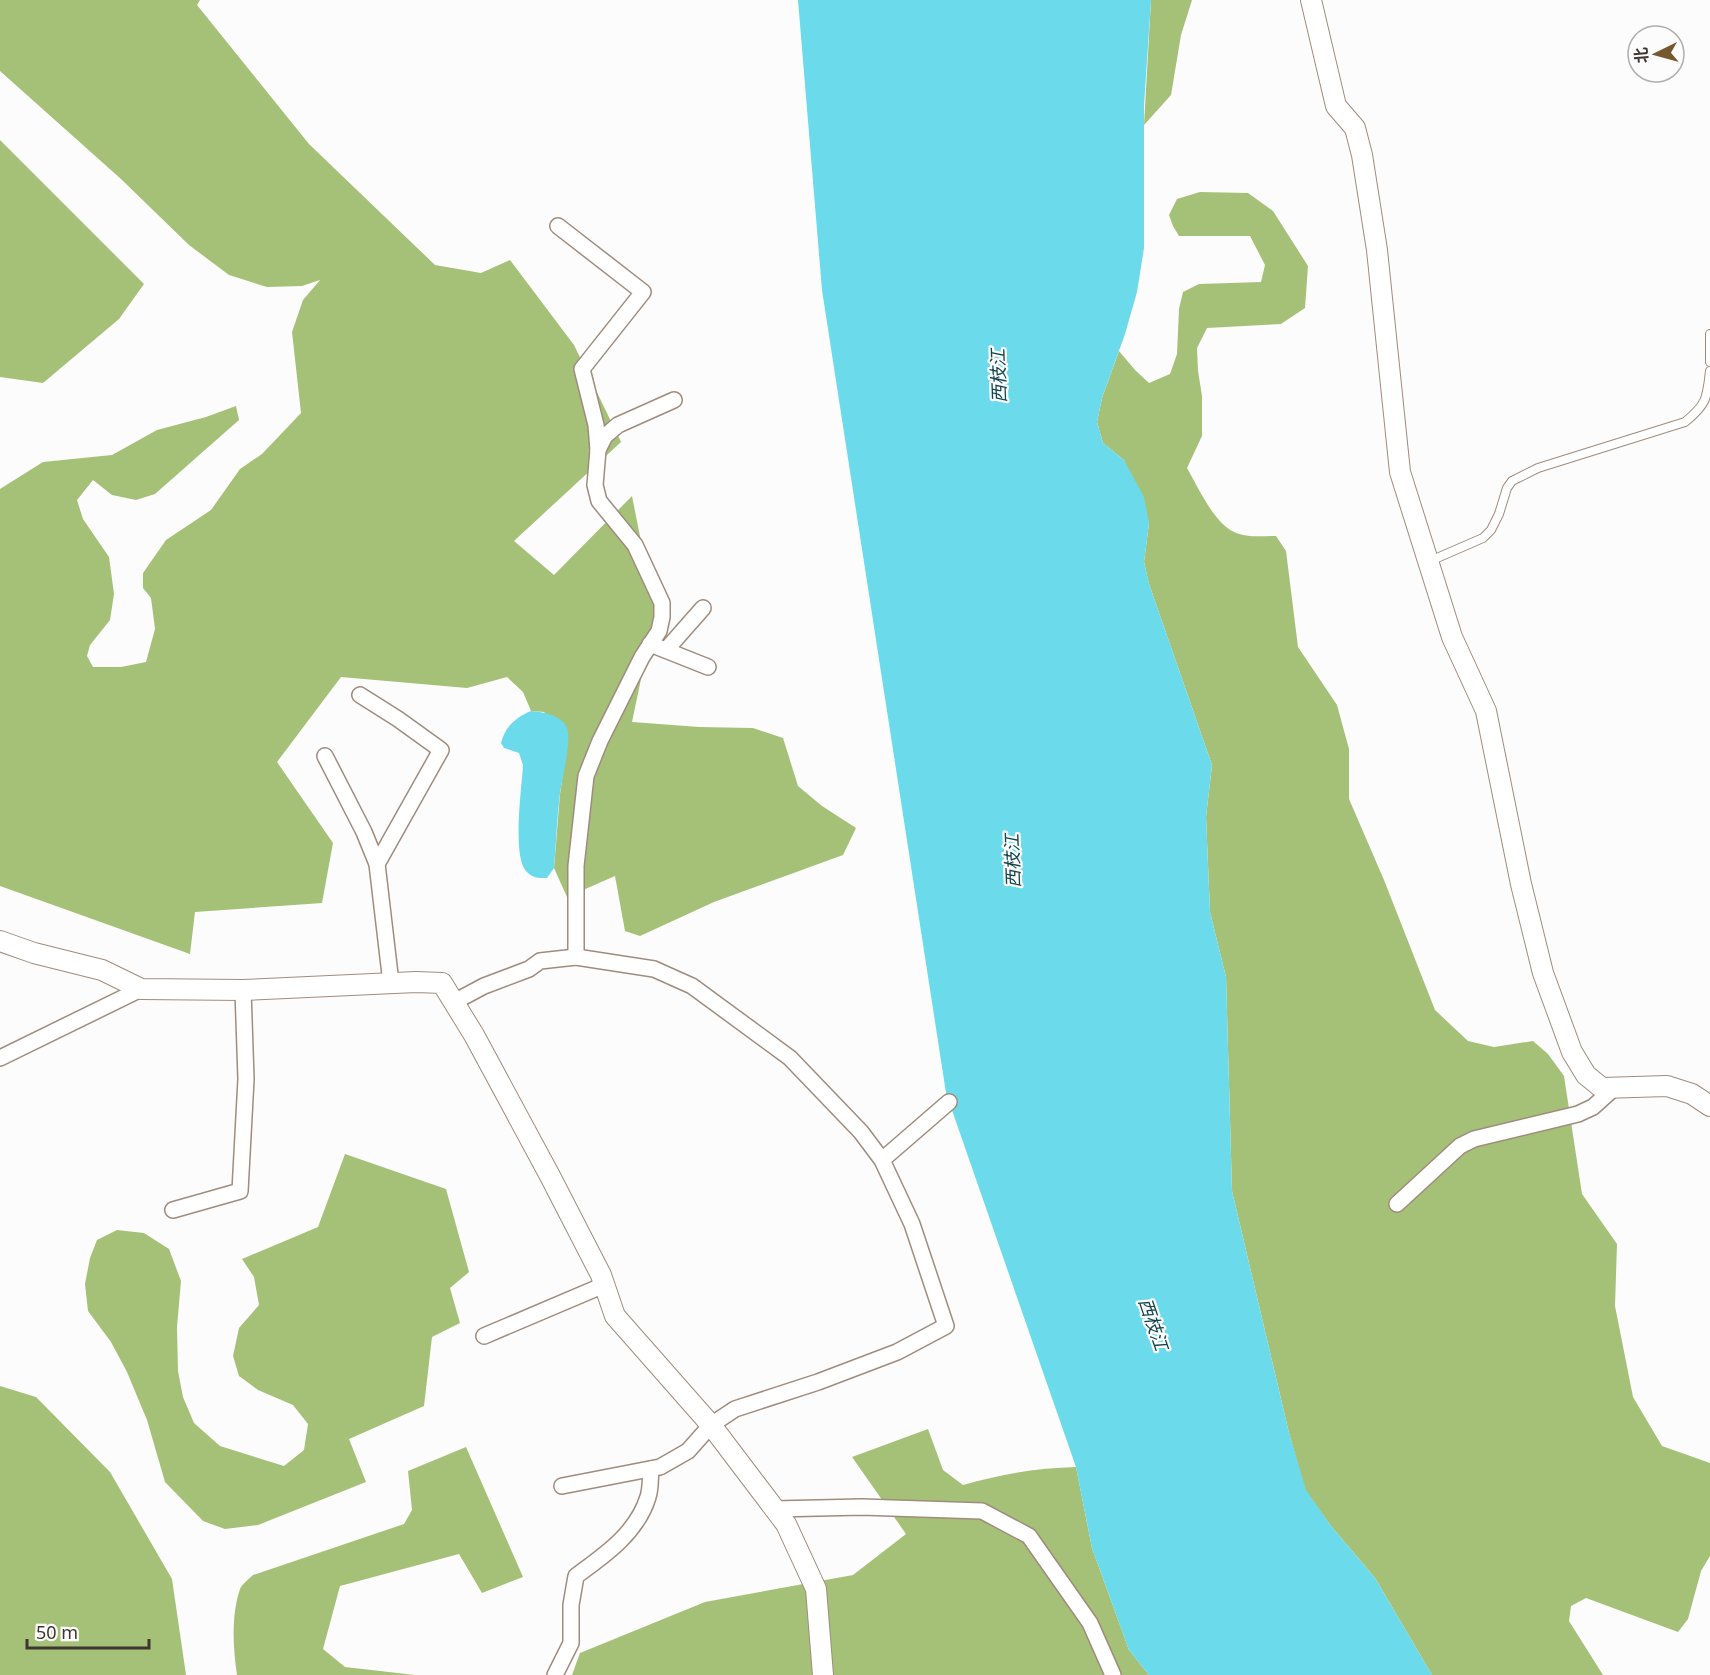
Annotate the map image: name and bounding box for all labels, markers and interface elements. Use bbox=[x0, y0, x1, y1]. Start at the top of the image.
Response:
north arrow bbox=[1626, 24, 1686, 84]
text: 北 bbox=[1629, 46, 1653, 64]
water label: 西枝江 bbox=[985, 347, 1011, 403]
water label: 西枝江 bbox=[999, 832, 1025, 888]
water label: 西枝江 bbox=[1134, 1295, 1175, 1355]
scale bar bbox=[27, 1612, 148, 1650]
text: 50 m bbox=[36, 1620, 78, 1644]

